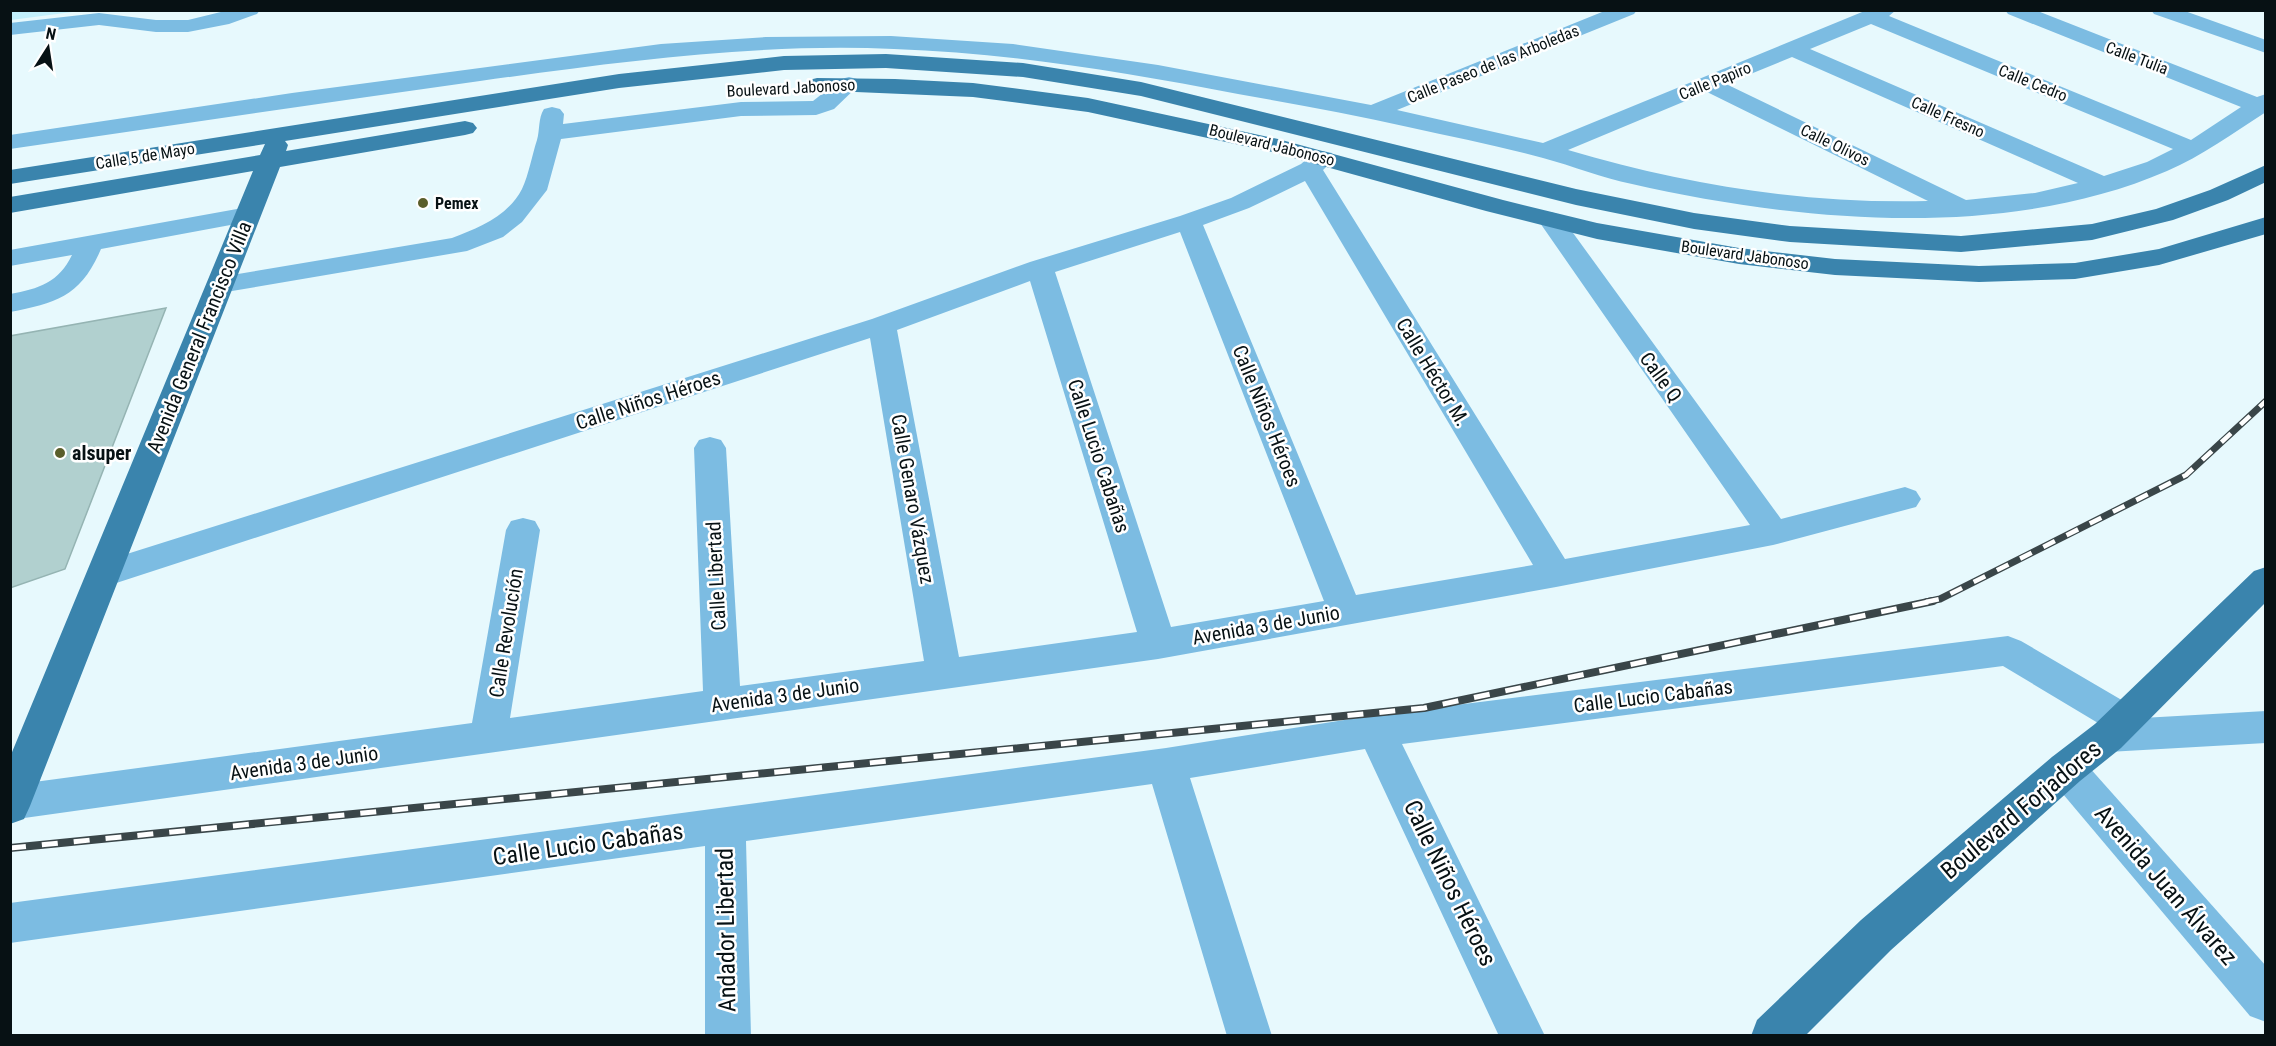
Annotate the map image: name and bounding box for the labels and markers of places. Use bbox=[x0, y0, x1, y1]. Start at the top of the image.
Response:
place label: Pemex bbox=[435, 194, 479, 213]
marker: Pemex bbox=[416, 196, 430, 210]
place label: alsuper bbox=[72, 441, 132, 465]
marker: alsuper bbox=[53, 446, 67, 460]

